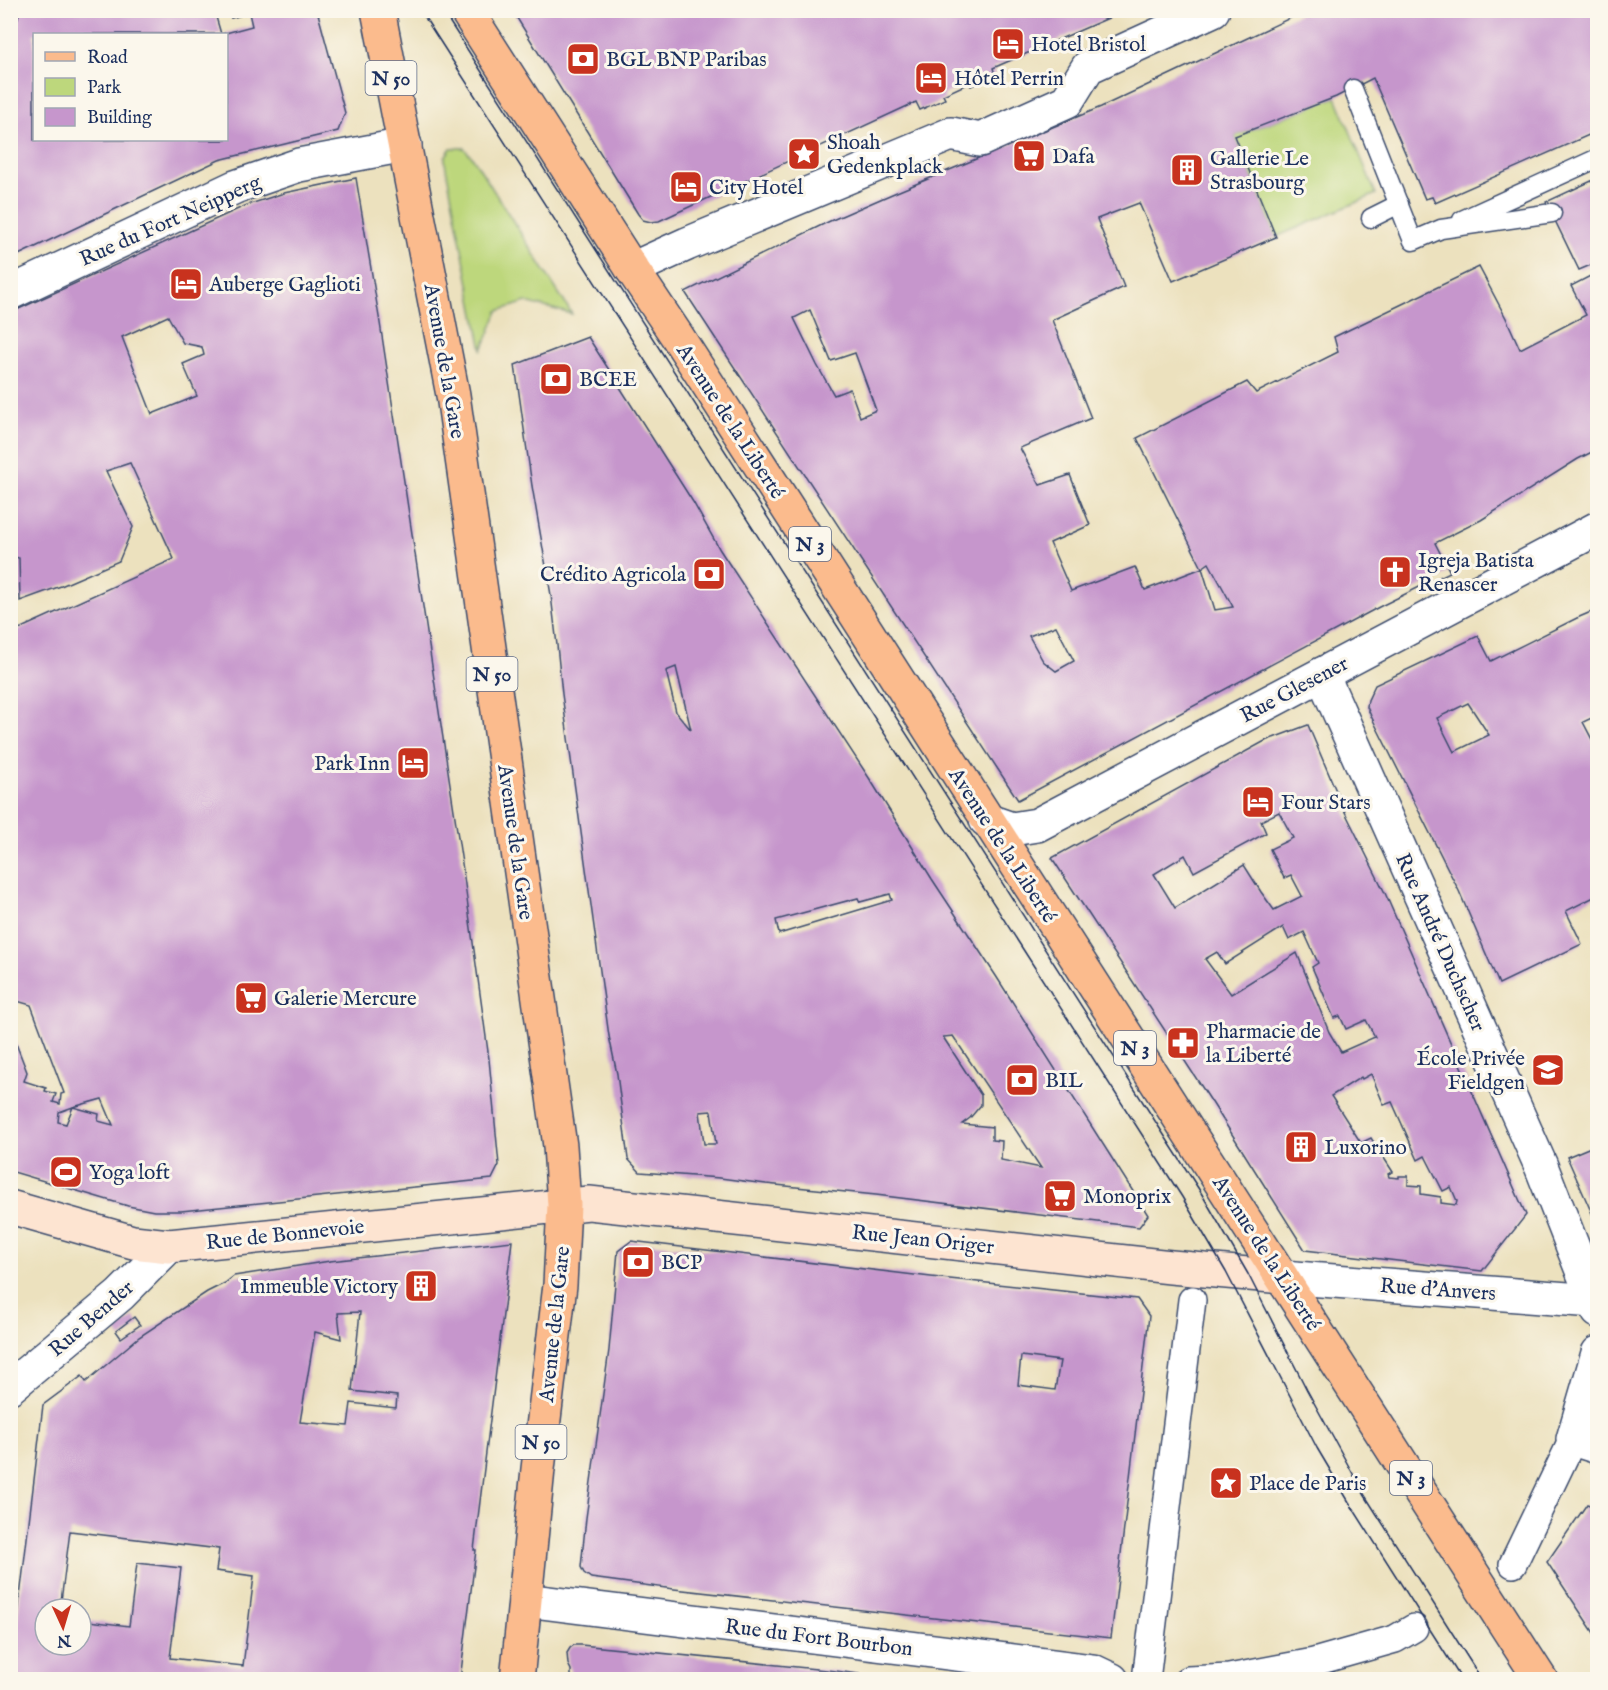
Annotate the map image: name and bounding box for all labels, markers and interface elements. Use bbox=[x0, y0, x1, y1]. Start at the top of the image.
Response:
hotel icon: Hotel Bristol bbox=[990, 26, 1026, 62]
place label: Hotel Bristol bbox=[1031, 32, 1146, 59]
legend bbox=[33, 33, 228, 141]
bank icon: BGL BNP Paribas bbox=[565, 41, 601, 77]
text: Road bbox=[87, 47, 128, 70]
place label: BGL BNP Paribas bbox=[606, 47, 767, 74]
hotel icon: Hôtel Perrin bbox=[913, 60, 949, 96]
road number: N 50 bbox=[366, 61, 416, 95]
place label: Hôtel Perrin bbox=[954, 66, 1064, 93]
text: Park bbox=[87, 77, 122, 100]
text: Building bbox=[87, 107, 152, 130]
place label: Shoah Gedenkplack bbox=[827, 130, 944, 181]
place icon: Shoah Gedenkplack bbox=[786, 136, 822, 172]
supermarket icon: Dafa bbox=[1011, 138, 1047, 174]
place label: Dafa bbox=[1052, 144, 1096, 171]
place label: Gallerie Le Strasbourg bbox=[1210, 146, 1309, 197]
building icon: Gallerie Le Strasbourg bbox=[1169, 152, 1205, 188]
street label: Rue du Fort Neipperg bbox=[76, 169, 266, 274]
hotel icon: City Hotel bbox=[668, 169, 704, 205]
place label: City Hotel bbox=[709, 175, 803, 202]
hotel icon: Auberge Gaglioti bbox=[168, 266, 204, 302]
place label: Auberge Gaglioti bbox=[208, 272, 361, 299]
street label: Avenue de la Gare bbox=[416, 281, 470, 441]
street label: Avenue de la Liberté bbox=[669, 338, 790, 505]
bank icon: BCEE bbox=[538, 361, 574, 397]
place label: BCEE bbox=[579, 367, 637, 394]
road number: N 3 bbox=[789, 527, 831, 561]
place label: Igreja Batista Renascer bbox=[1418, 548, 1535, 599]
church icon: Igreja Batista Renascer bbox=[1377, 554, 1413, 590]
bank icon: Crédito Agricola bbox=[691, 556, 727, 592]
place label: Crédito Agricola bbox=[540, 562, 687, 589]
street label: Rue Glesener bbox=[1236, 650, 1354, 730]
road number: N 50 bbox=[466, 657, 518, 691]
hotel icon: Park Inn bbox=[395, 745, 431, 781]
place label: Park Inn bbox=[314, 751, 390, 778]
street label: Avenue de la Gare bbox=[490, 762, 539, 922]
street label: Avenue de la Liberté bbox=[941, 762, 1062, 929]
hotel icon: Four Stars bbox=[1240, 784, 1276, 820]
place label: Four Stars bbox=[1281, 790, 1371, 817]
street label: Rue André Duchscher bbox=[1388, 849, 1491, 1036]
supermarket icon: Galerie Mercure bbox=[233, 980, 269, 1016]
place label: Galerie Mercure bbox=[274, 986, 417, 1013]
place label: Pharmacie de la Liberté bbox=[1206, 1019, 1321, 1070]
pharmacy icon: Pharmacie de la Liberté bbox=[1165, 1025, 1201, 1061]
road number: N 3 bbox=[1114, 1031, 1156, 1065]
place label: École Privée Fieldgen bbox=[1416, 1045, 1525, 1097]
school or university icon: École Privée Fieldgen bbox=[1530, 1052, 1566, 1088]
bank icon: BIL bbox=[1004, 1062, 1040, 1098]
place label: BIL bbox=[1045, 1068, 1083, 1095]
building icon: Luxorino bbox=[1283, 1129, 1319, 1165]
place label: Luxorino bbox=[1324, 1135, 1407, 1162]
sports icon: Yoga loft bbox=[48, 1154, 84, 1190]
place label: Yoga loft bbox=[89, 1160, 170, 1187]
street label: Avenue de la Liberté bbox=[1205, 1170, 1326, 1337]
supermarket icon: Monoprix bbox=[1042, 1178, 1078, 1214]
place label: Monoprix bbox=[1083, 1184, 1171, 1211]
street label: Rue de Bonnevoie bbox=[205, 1214, 366, 1257]
street label: Rue Jean Origer bbox=[850, 1220, 996, 1261]
street label: Avenue de la Gare bbox=[534, 1244, 577, 1404]
bank icon: BCP bbox=[620, 1244, 656, 1280]
place label: BCP bbox=[661, 1250, 702, 1277]
building icon: Immeuble Victory bbox=[403, 1268, 439, 1304]
street label: Rue d'Anvers bbox=[1379, 1273, 1497, 1308]
place label: Immeuble Victory bbox=[240, 1274, 399, 1301]
street label: Rue Bender bbox=[44, 1275, 140, 1364]
road number: N 50 bbox=[516, 1425, 566, 1459]
road number: N 3 bbox=[1390, 1461, 1432, 1495]
place icon: Place de Paris bbox=[1208, 1465, 1244, 1501]
place label: Place de Paris bbox=[1249, 1471, 1366, 1498]
north arrow bbox=[33, 1597, 93, 1657]
street label: Rue du Fort Bourbon bbox=[723, 1614, 914, 1663]
text: N bbox=[56, 1629, 73, 1650]

